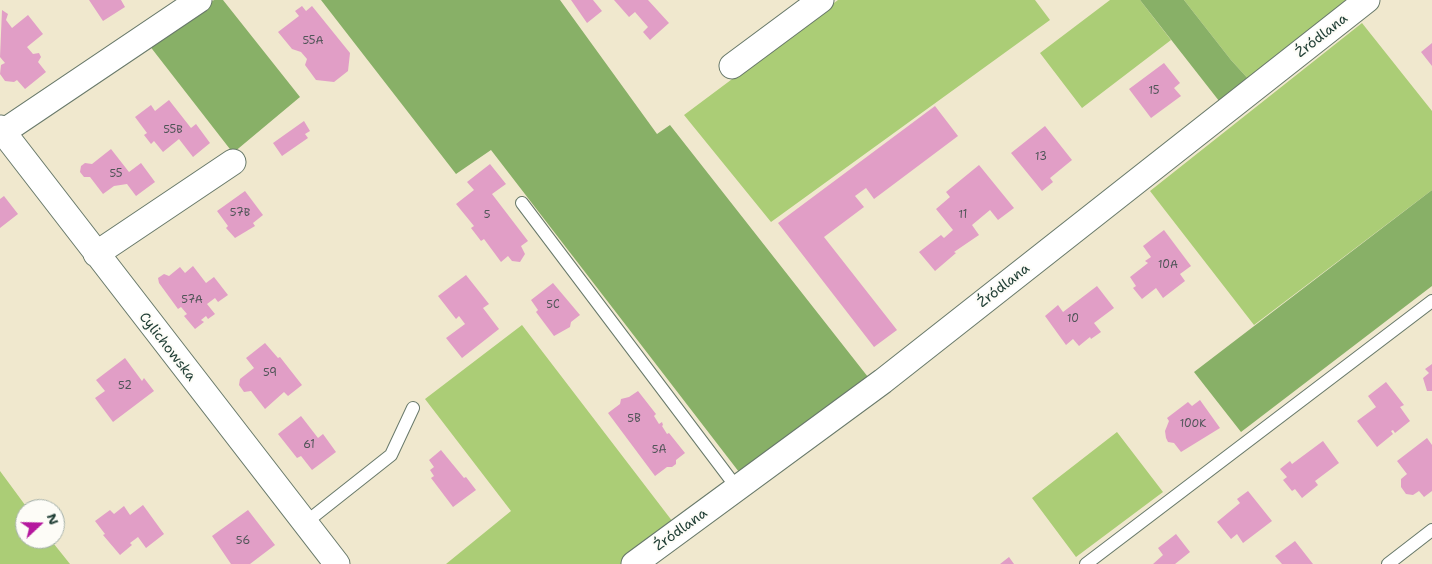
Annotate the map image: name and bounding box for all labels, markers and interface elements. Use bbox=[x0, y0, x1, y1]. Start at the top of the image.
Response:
street label: Źródlana bbox=[1293, 10, 1351, 62]
house number: 55A bbox=[302, 34, 324, 48]
house number: 15 bbox=[1148, 84, 1160, 98]
house number: 55B bbox=[163, 123, 183, 137]
house number: 13 bbox=[1035, 150, 1047, 164]
house number: 55 bbox=[109, 167, 123, 181]
house number: 57B bbox=[230, 206, 250, 220]
house number: 5 bbox=[484, 208, 490, 222]
house number: 11 bbox=[959, 208, 967, 222]
house number: 10A bbox=[1158, 258, 1178, 272]
street label: Źródlana bbox=[975, 260, 1033, 312]
house number: 57A bbox=[181, 293, 203, 307]
house number: 5C bbox=[546, 298, 560, 312]
street label: Cylichowska bbox=[135, 309, 199, 385]
house number: 10 bbox=[1067, 312, 1079, 326]
house number: 59 bbox=[263, 366, 277, 380]
house number: 52 bbox=[118, 379, 132, 393]
house number: 5B bbox=[627, 412, 641, 426]
house number: 100K bbox=[1180, 417, 1206, 431]
house number: 61 bbox=[303, 438, 315, 452]
house number: 5A bbox=[652, 443, 666, 457]
north arrow bbox=[15, 499, 65, 549]
street label: Źródlana bbox=[651, 505, 711, 555]
text: N bbox=[43, 511, 63, 527]
house number: 56 bbox=[236, 534, 250, 548]

